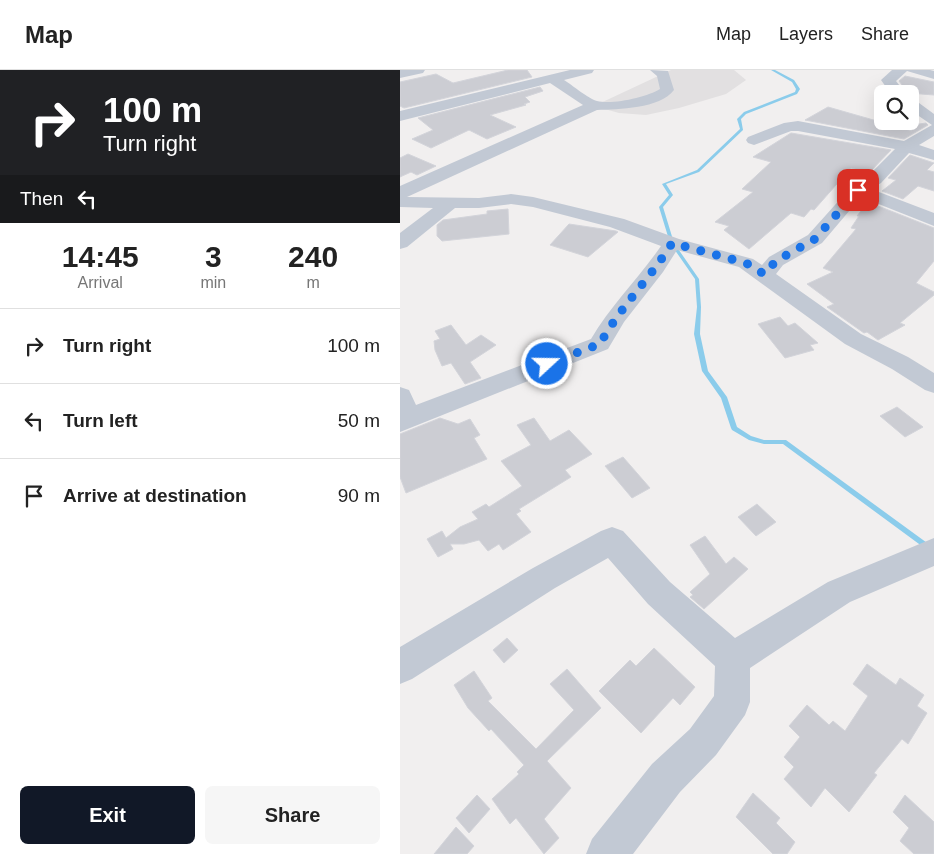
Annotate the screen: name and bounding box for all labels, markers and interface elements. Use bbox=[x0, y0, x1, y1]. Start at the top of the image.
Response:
text: Map bbox=[25, 21, 73, 48]
text: Map bbox=[716, 24, 751, 44]
text: Layers bbox=[779, 24, 833, 44]
text: Share bbox=[861, 24, 909, 44]
map controls bbox=[874, 85, 919, 130]
button: search bbox=[874, 85, 919, 130]
icon: right bbox=[20, 90, 85, 155]
text: 100 m bbox=[103, 90, 202, 129]
text: Turn right bbox=[103, 131, 196, 156]
pin bbox=[837, 169, 879, 211]
icon: arrive bbox=[844, 176, 872, 204]
icon: left bbox=[73, 185, 101, 213]
text: Then bbox=[20, 188, 63, 209]
text: 14:45 bbox=[62, 240, 139, 273]
text: 3 bbox=[205, 240, 222, 273]
text: 240 bbox=[288, 240, 338, 273]
text: Arrival bbox=[78, 274, 123, 291]
text: min bbox=[200, 274, 226, 291]
text: m bbox=[306, 274, 320, 291]
icon: right bbox=[20, 332, 48, 360]
text: Turn right bbox=[63, 335, 151, 356]
text: 100 m bbox=[327, 335, 380, 356]
position arrow bbox=[520, 337, 572, 389]
icon: left bbox=[20, 407, 48, 435]
text: Turn left bbox=[63, 410, 138, 431]
text: 50 m bbox=[338, 410, 380, 431]
icon: arrive bbox=[20, 482, 48, 510]
text: Arrive at destination bbox=[63, 485, 247, 506]
text: 90 m bbox=[338, 485, 380, 506]
button: Exit bbox=[20, 786, 195, 844]
button: Share bbox=[205, 786, 380, 844]

